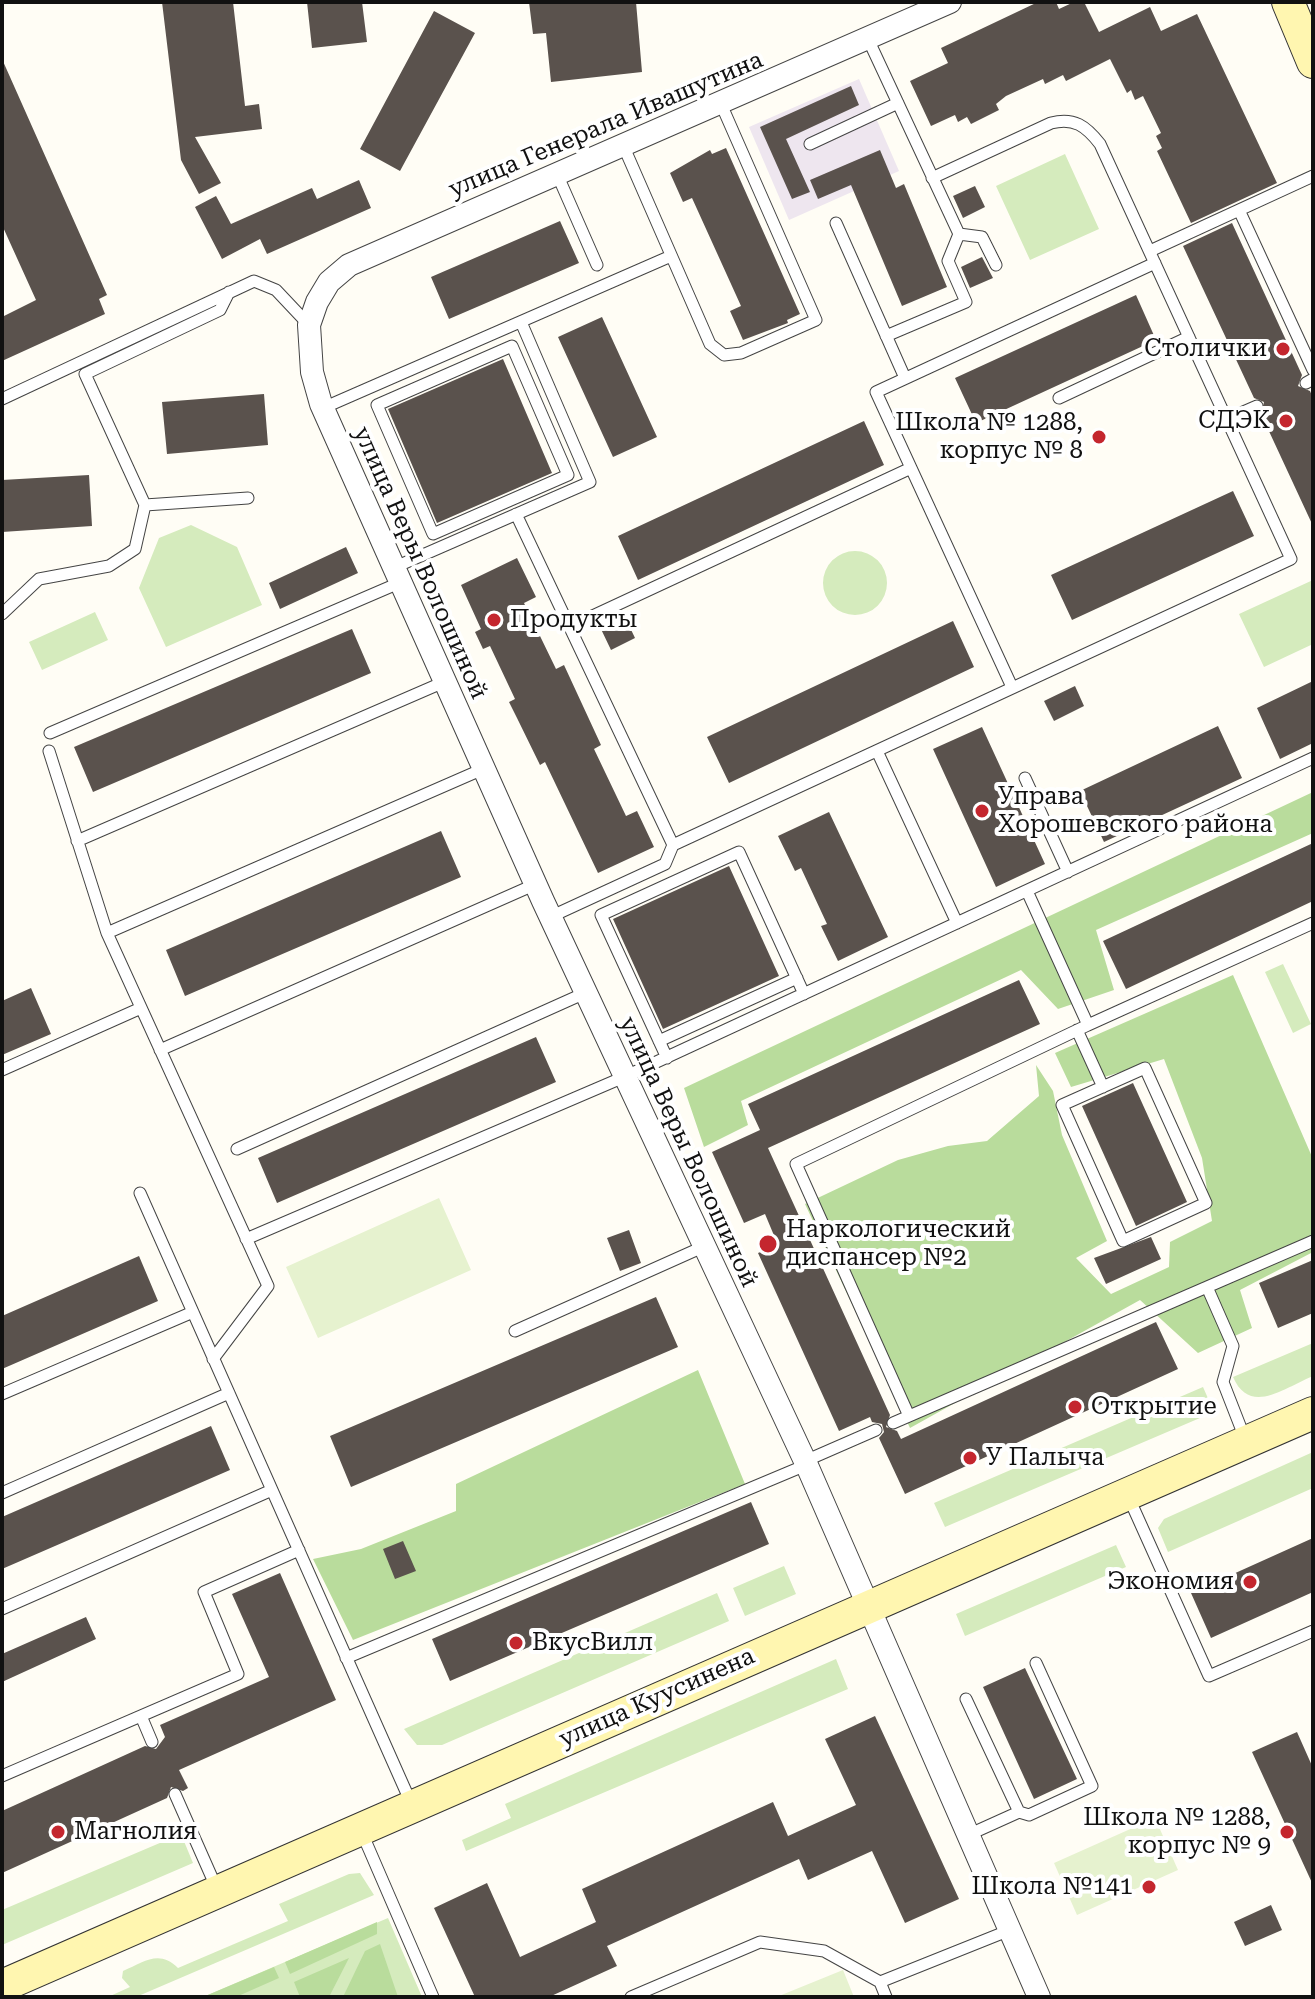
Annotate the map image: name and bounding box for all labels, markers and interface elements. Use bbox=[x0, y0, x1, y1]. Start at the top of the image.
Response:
street label: улица Генерала Ивашутина bbox=[445, 46, 767, 204]
place label: Столички bbox=[1144, 335, 1267, 363]
marker: Столички bbox=[1274, 340, 1292, 358]
place label: СДЭК bbox=[1198, 407, 1270, 435]
place label: Школа № 1288, корпус № 8 bbox=[895, 409, 1083, 465]
marker: СДЭК bbox=[1277, 412, 1295, 430]
street label: улица Веры Волошиной bbox=[347, 422, 493, 704]
marker: Школа № 1288, корпус № 8 bbox=[1090, 428, 1108, 446]
place label: Продукты bbox=[510, 606, 637, 634]
marker: Продукты bbox=[485, 611, 503, 629]
place label: Управа Хорошевского района bbox=[998, 783, 1273, 839]
marker: Управа Хорошевского района bbox=[973, 802, 991, 820]
street label: улица Веры Волошиной bbox=[613, 1012, 763, 1292]
place label: Наркологический диспансер №2 bbox=[786, 1216, 1011, 1272]
marker: Наркологический диспансер №2 bbox=[757, 1233, 779, 1255]
place label: Открытие bbox=[1091, 1393, 1217, 1421]
marker: Открытие bbox=[1066, 1398, 1084, 1416]
place label: У Палыча bbox=[986, 1444, 1104, 1472]
marker: У Палыча bbox=[961, 1449, 979, 1467]
place label: Экономия bbox=[1107, 1568, 1234, 1596]
marker: Экономия bbox=[1241, 1573, 1259, 1591]
place label: ВкусВилл bbox=[532, 1629, 653, 1657]
marker: ВкусВилл bbox=[507, 1634, 525, 1652]
street label: улица Куусинена bbox=[555, 1642, 759, 1754]
place label: Школа № 1288, корпус № 9 bbox=[1083, 1804, 1271, 1860]
place label: Магнолия bbox=[74, 1818, 197, 1846]
marker: Магнолия bbox=[49, 1823, 67, 1841]
marker: Школа № 1288, корпус № 9 bbox=[1278, 1823, 1296, 1841]
place label: Школа №141 bbox=[971, 1873, 1133, 1901]
marker: Школа №141 bbox=[1140, 1878, 1158, 1896]

